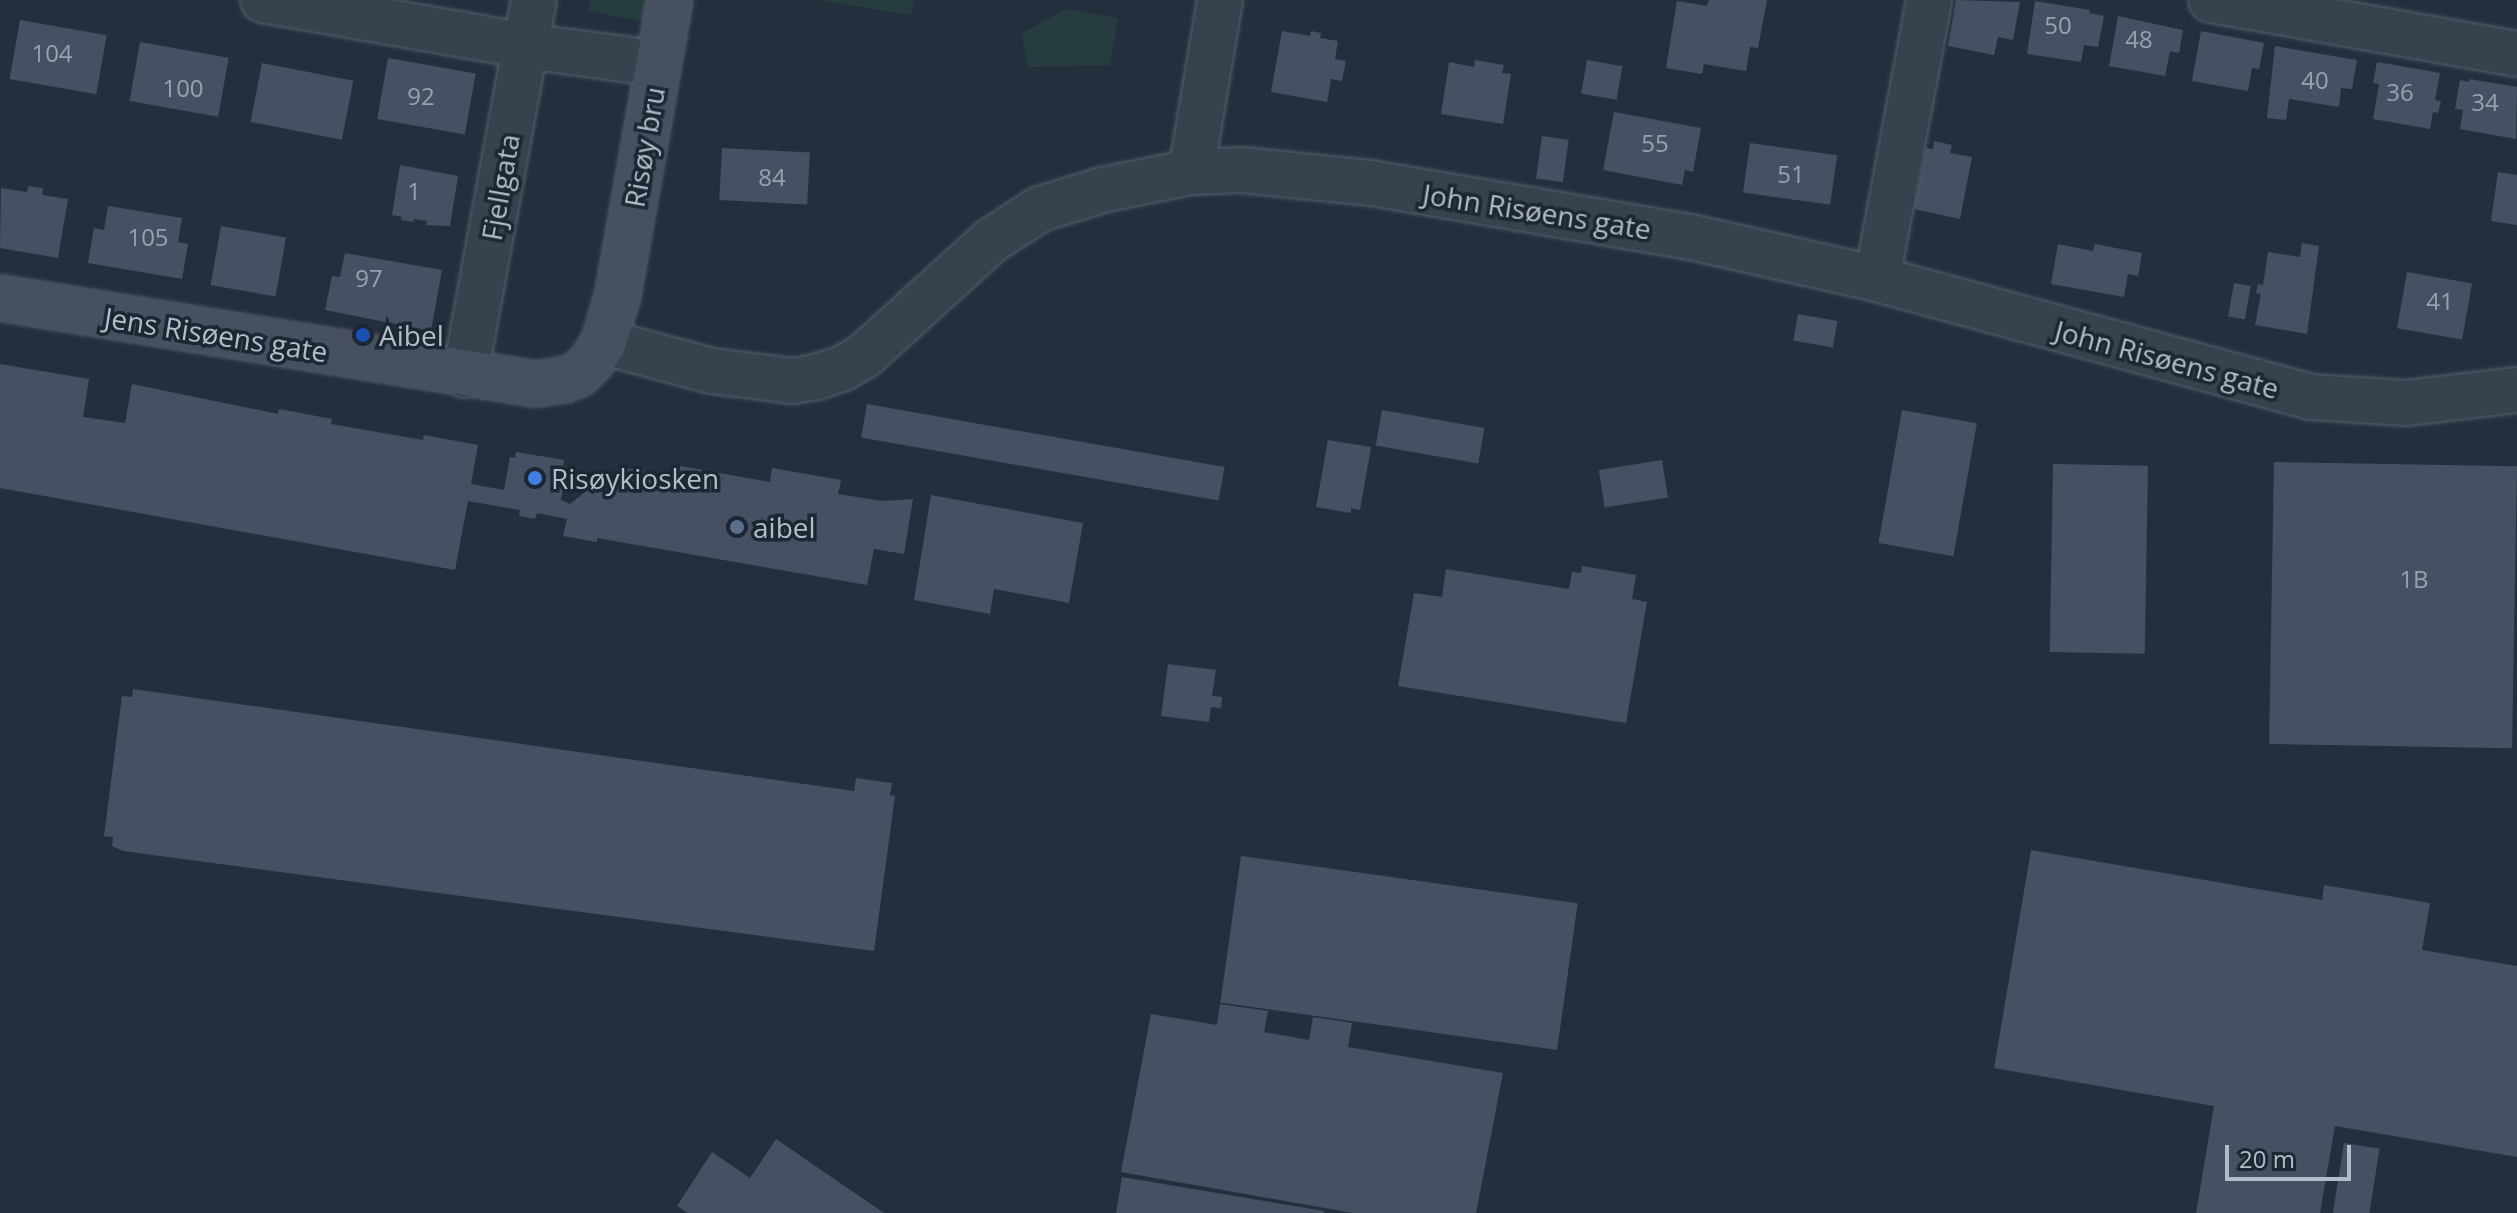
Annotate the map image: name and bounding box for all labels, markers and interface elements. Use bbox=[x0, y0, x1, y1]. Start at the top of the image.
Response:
house number: 50 bbox=[2044, 11, 2072, 39]
house number: 48 bbox=[2125, 25, 2153, 53]
house number: 104 bbox=[31, 39, 73, 67]
house number: 40 bbox=[2301, 66, 2329, 94]
house number: 100 bbox=[162, 74, 204, 102]
house number: 36 bbox=[2386, 78, 2414, 106]
house number: 92 bbox=[407, 82, 435, 110]
street label: Risøy bru bbox=[617, 84, 671, 210]
house number: 34 bbox=[2471, 88, 2499, 116]
house number: 55 bbox=[1641, 129, 1669, 157]
street label: Fjellgata bbox=[474, 131, 526, 243]
house number: 51 bbox=[1777, 160, 1805, 188]
house number: 84 bbox=[758, 163, 786, 191]
street label: John Risøens gate bbox=[1421, 176, 1653, 246]
house number: 1 bbox=[407, 177, 421, 205]
house number: 105 bbox=[127, 223, 169, 251]
house number: 97 bbox=[355, 264, 383, 292]
house number: 41 bbox=[2426, 287, 2454, 315]
street label: Jens Risøens gate bbox=[102, 300, 330, 368]
street label: John Risøens gate bbox=[2051, 313, 2283, 405]
place label: Aibel bbox=[379, 318, 444, 352]
marker: Aibel bbox=[354, 326, 372, 344]
place label: Risøykiosken bbox=[551, 461, 719, 495]
marker: Risøykiosken bbox=[526, 469, 544, 487]
place label: aibel bbox=[753, 510, 816, 544]
marker: aibel bbox=[728, 518, 746, 536]
house number: 1B bbox=[2399, 565, 2429, 593]
scale bar bbox=[2229, 1129, 2355, 1179]
text: 20 m bbox=[2239, 1142, 2295, 1175]

